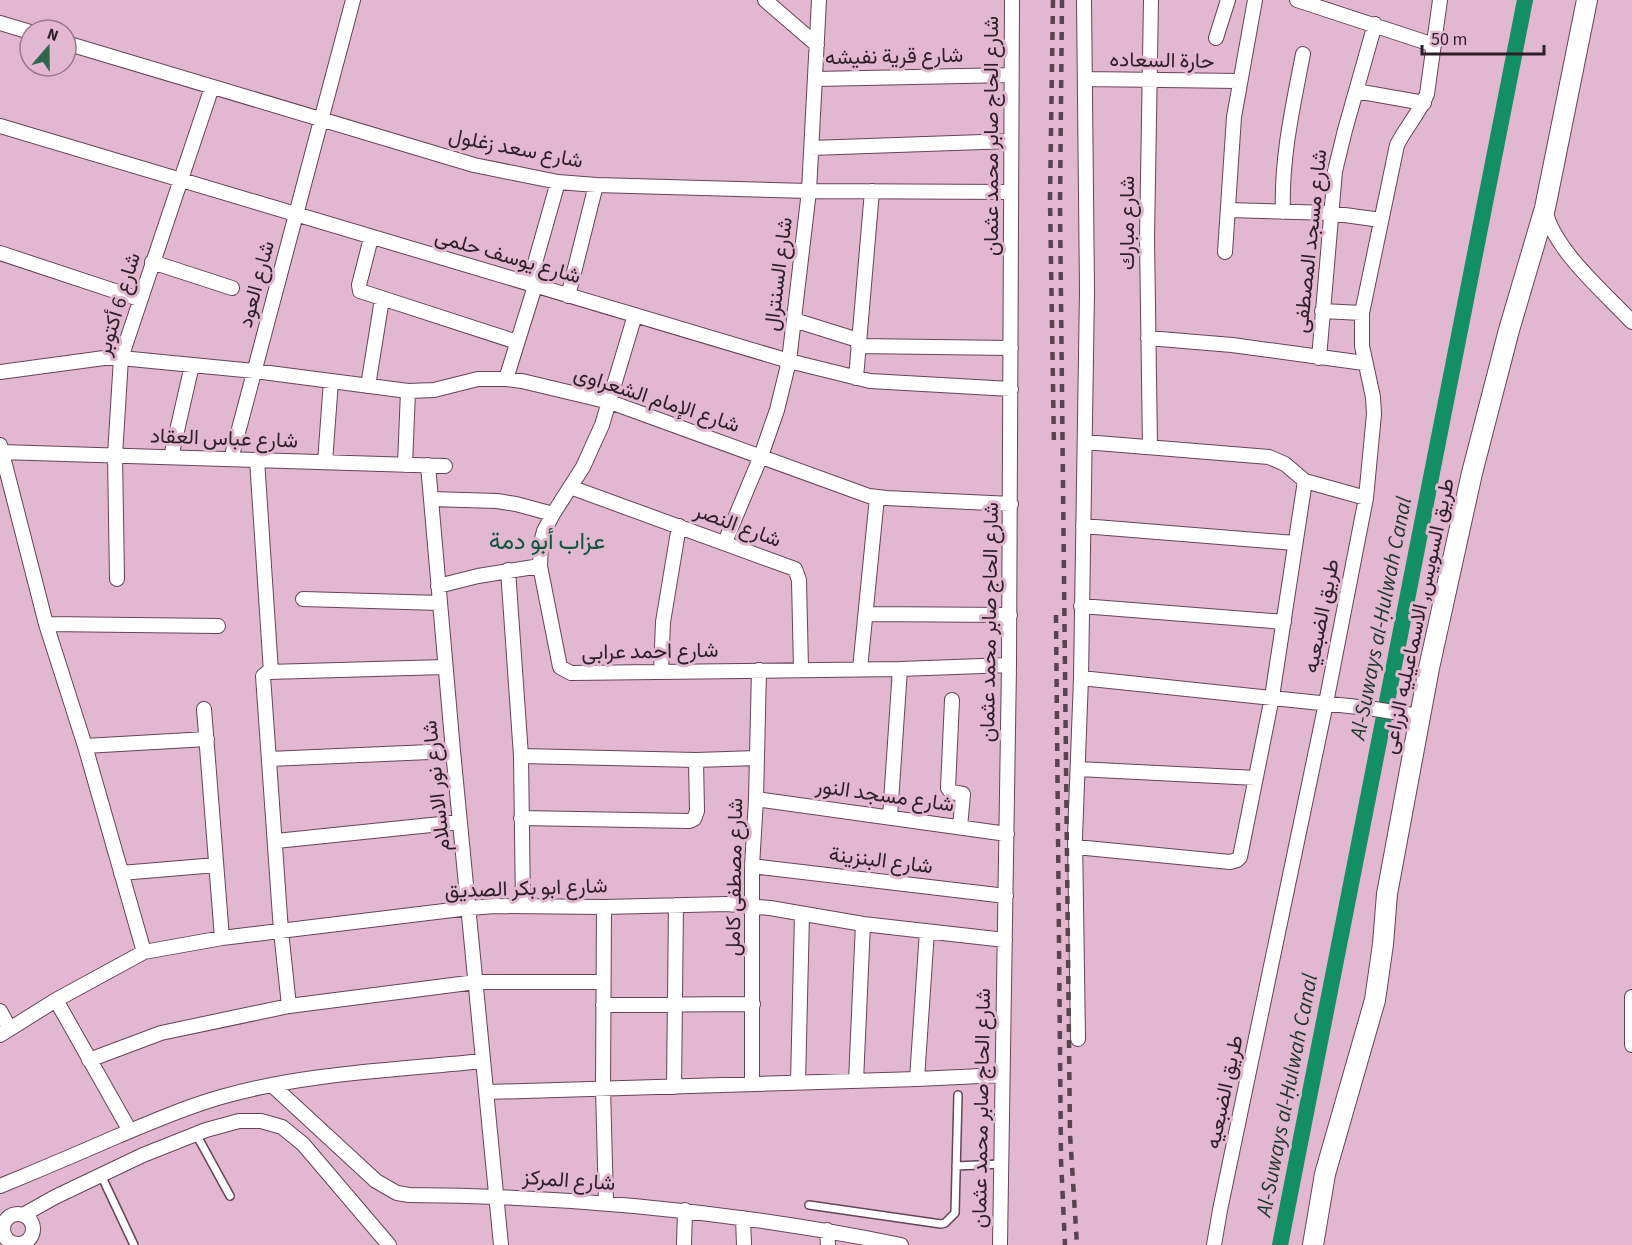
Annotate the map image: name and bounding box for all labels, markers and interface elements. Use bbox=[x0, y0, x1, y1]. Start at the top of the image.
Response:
street label: شارع الحاج صابر محمد عثمان bbox=[976, 16, 1006, 256]
north arrow bbox=[18, 18, 78, 78]
scale bar bbox=[1422, 18, 1544, 56]
text: N bbox=[44, 23, 62, 47]
text: 50 m bbox=[1431, 27, 1467, 52]
street label: شارع قرية نفيشه bbox=[825, 40, 963, 72]
street label: حارة السعاده bbox=[1109, 44, 1215, 76]
street label: شارع سعد زغلول bbox=[446, 120, 586, 176]
street label: شارع مسجد المصطفى bbox=[1285, 148, 1335, 334]
street label: شارع مبارك bbox=[1112, 176, 1142, 270]
street label: شارع السنترال bbox=[756, 215, 800, 333]
street label: شارع يوسف حلمى bbox=[432, 221, 584, 291]
street label: شارع العود bbox=[230, 237, 282, 331]
street label: شارع 6 أكتوبر bbox=[88, 249, 148, 360]
street label: شارع الإمام الشعراوى bbox=[570, 358, 744, 440]
street label: شارع عباس العقاد bbox=[149, 420, 299, 456]
street label: طريق السويس, الاسماعيليه الزراعى bbox=[1374, 475, 1462, 757]
water label: Al-Suways al-Ḥulwah Canal bbox=[1341, 494, 1420, 744]
street label: شارع النصر bbox=[689, 495, 786, 555]
street label: شارع الحاج صابر محمد عثمان bbox=[972, 502, 1006, 742]
district label: عزاب أبو دمة bbox=[489, 524, 605, 559]
street label: طريق الضبعيه bbox=[1295, 556, 1347, 676]
street label: شارع احمد عرابى bbox=[581, 635, 719, 667]
street label: شارع نور الاسلام bbox=[414, 719, 458, 853]
street label: شارع مسجد النور bbox=[813, 770, 956, 820]
street label: شارع مصطفى كامل bbox=[718, 798, 750, 956]
street label: شارع البنزينة bbox=[827, 839, 935, 881]
street label: شارع ابو بكر الصديق bbox=[444, 870, 608, 906]
water label: Al-Suways al-Ḥulwah Canal bbox=[1247, 971, 1326, 1221]
street label: شارع الحاج صابر محمد عثمان bbox=[964, 988, 998, 1228]
street label: طريق الضبعيه bbox=[1197, 1032, 1251, 1152]
street label: شارع المركز bbox=[521, 1162, 616, 1198]

